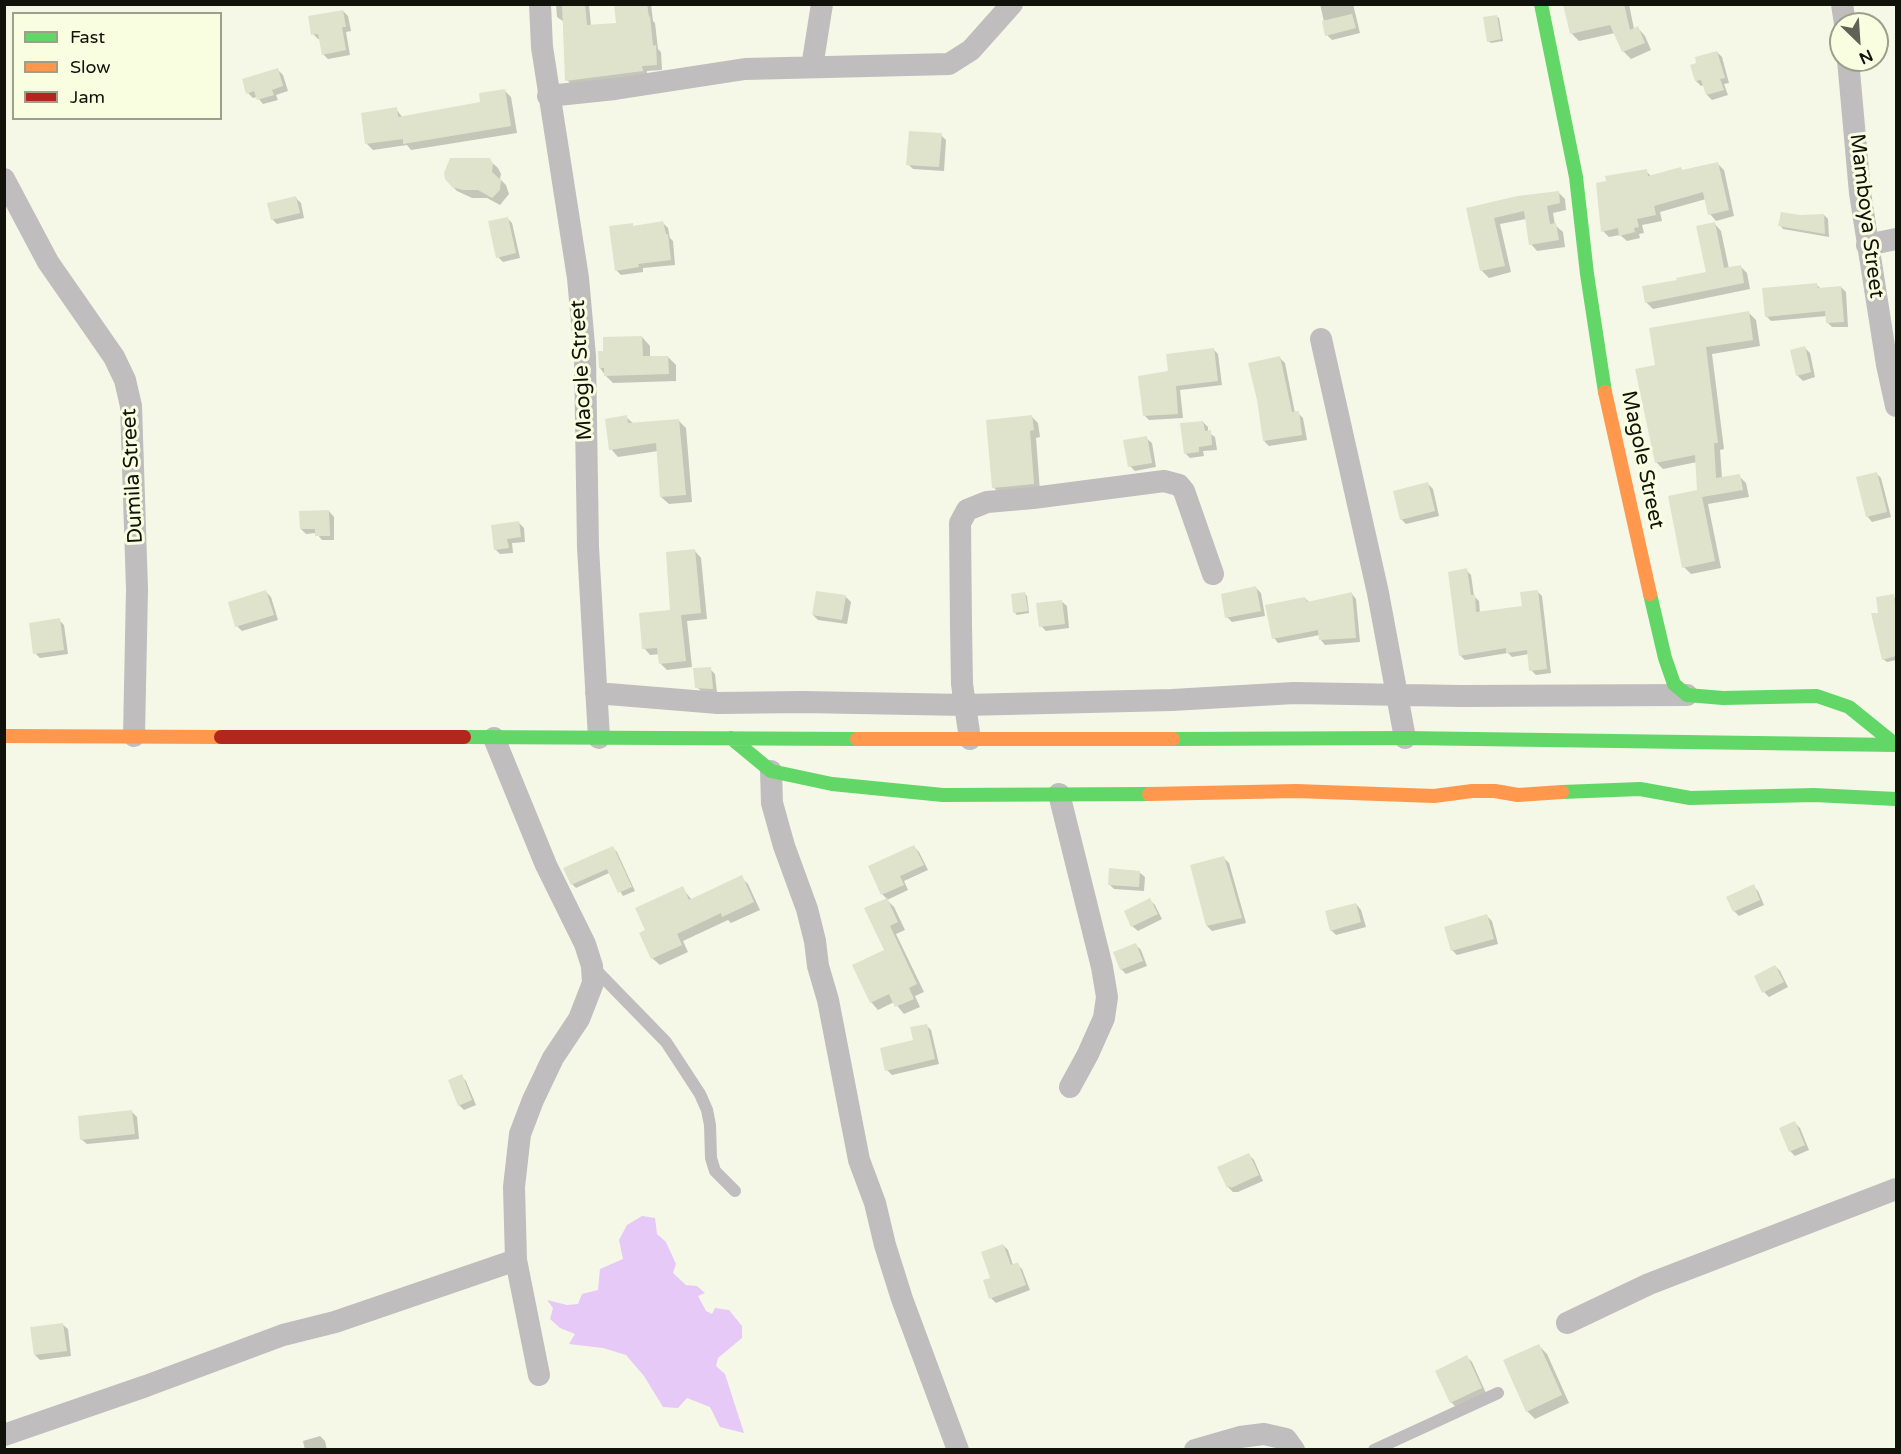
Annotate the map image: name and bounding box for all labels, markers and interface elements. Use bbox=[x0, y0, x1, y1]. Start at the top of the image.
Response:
legend bbox=[12, 12, 222, 120]
north arrow bbox=[1829, 12, 1889, 72]
text: Fast bbox=[70, 26, 105, 48]
text: N bbox=[1856, 45, 1876, 68]
text: Slow bbox=[70, 56, 111, 78]
text: Jam bbox=[70, 86, 105, 108]
street label: Mamboya Street bbox=[1843, 132, 1889, 300]
street label: Maogle Street bbox=[566, 299, 598, 441]
street label: Magole Street bbox=[1615, 389, 1669, 531]
street label: Dumila Street bbox=[117, 408, 149, 544]

